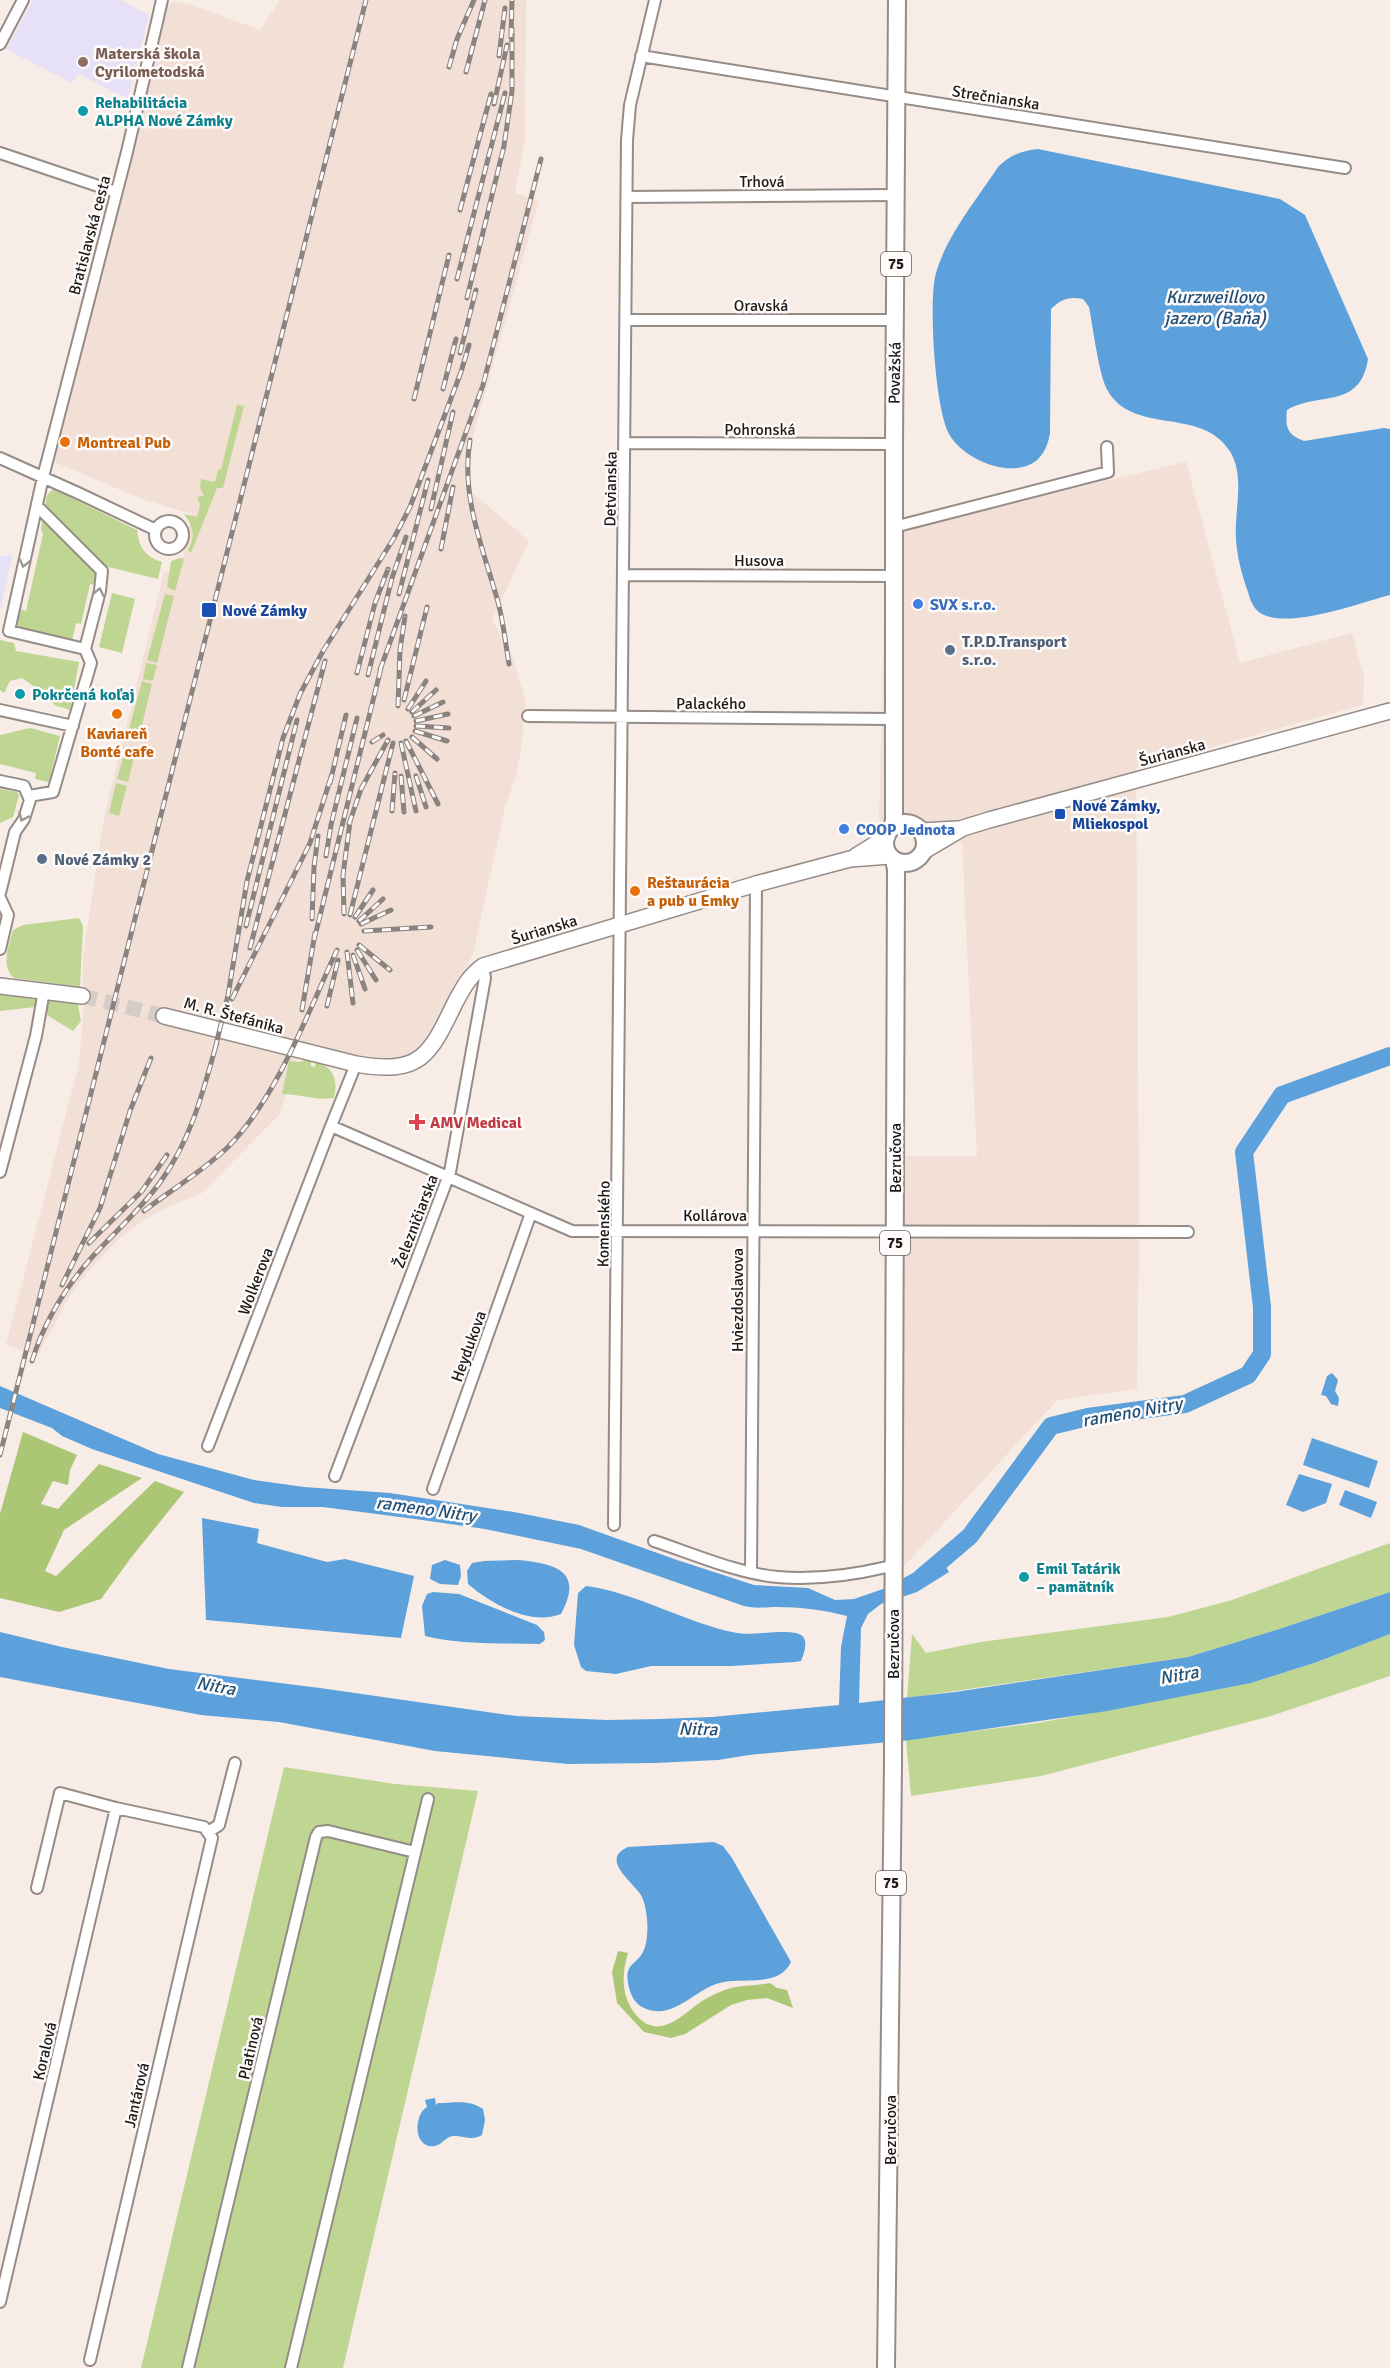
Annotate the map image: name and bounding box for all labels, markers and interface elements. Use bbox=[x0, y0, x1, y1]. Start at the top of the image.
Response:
place label: Materská škola Cyrilometodská bbox=[95, 44, 205, 82]
marker: Materská škola Cyrilometodská bbox=[76, 55, 90, 69]
street label: Strečnianska bbox=[950, 81, 1041, 115]
place label: Rehabilitácia ALPHA Nové Zámky bbox=[95, 93, 233, 131]
marker: Rehabilitácia ALPHA Nové Zámky bbox=[76, 104, 90, 118]
street label: Trhová bbox=[739, 172, 785, 192]
street label: Bratislavská cesta bbox=[64, 173, 116, 297]
road number: 75 bbox=[881, 252, 911, 276]
water label: Kurzweillovo jazero (Baňa) bbox=[1163, 286, 1267, 329]
street label: Oravská bbox=[734, 296, 788, 316]
street label: Považská bbox=[884, 342, 906, 404]
street label: Pohronská bbox=[724, 420, 796, 440]
place label: Montreal Pub bbox=[77, 433, 171, 453]
marker: Montreal Pub bbox=[58, 435, 72, 449]
street label: Detvianska bbox=[600, 451, 622, 527]
street label: Husova bbox=[734, 551, 784, 571]
one-way arrow bbox=[18, 558, 31, 568]
one-way arrow bbox=[92, 587, 104, 597]
place label: SVX s.r.o. bbox=[930, 595, 996, 615]
marker: SVX s.r.o. bbox=[911, 597, 925, 611]
marker: Nové Zámky bbox=[200, 601, 218, 619]
place label: Nové Zámky bbox=[222, 601, 307, 621]
place label: T.P.D.Transport s.r.o. bbox=[962, 632, 1067, 670]
marker: T.P.D.Transport s.r.o. bbox=[943, 643, 957, 657]
place label: Pokrčená koľaj bbox=[32, 685, 135, 705]
marker: Pokrčená koľaj bbox=[13, 687, 27, 701]
street label: Palackého bbox=[676, 694, 746, 714]
marker: Kaviareň Bonté cafe bbox=[110, 707, 124, 721]
place label: Kaviareň Bonté cafe bbox=[80, 724, 154, 762]
street label: Šurianska bbox=[1137, 734, 1208, 771]
place label: Nové Zámky, Mliekospol bbox=[1072, 796, 1161, 834]
marker: Nové Zámky, Mliekospol bbox=[1053, 807, 1067, 821]
one-way arrow bbox=[19, 811, 31, 822]
place label: COOP Jednota bbox=[856, 820, 955, 840]
marker: COOP Jednota bbox=[837, 822, 851, 836]
place label: Nové Zámky 2 bbox=[54, 850, 151, 870]
marker: Nové Zámky 2 bbox=[35, 852, 49, 866]
place label: Reštaurácia a pub u Emky bbox=[647, 873, 739, 911]
marker: Reštaurácia a pub u Emky bbox=[628, 884, 642, 898]
street label: Šurianska bbox=[509, 910, 580, 949]
street label: M. R. Štefánika bbox=[181, 993, 286, 1039]
marker: AMV Medical bbox=[408, 1113, 426, 1131]
place label: AMV Medical bbox=[430, 1113, 522, 1133]
street label: Bezručova bbox=[886, 1123, 906, 1193]
street label: Železničiarska bbox=[389, 1172, 443, 1271]
street label: Komenského bbox=[593, 1180, 615, 1268]
street label: Kollárova bbox=[683, 1206, 747, 1226]
road number: 75 bbox=[880, 1231, 910, 1255]
street label: Wolkerova bbox=[234, 1245, 278, 1318]
street label: Hviezdoslavova bbox=[728, 1248, 748, 1352]
street label: Heydukova bbox=[447, 1308, 491, 1385]
water label: rameno Nitry bbox=[1080, 1392, 1186, 1432]
water label: rameno Nitry bbox=[374, 1491, 480, 1527]
place label: Emil Tatárik – pamätník bbox=[1036, 1559, 1121, 1597]
marker: Emil Tatárik – pamätník bbox=[1017, 1570, 1031, 1584]
street label: Bezručova bbox=[884, 1609, 904, 1679]
water label: Nitra bbox=[1158, 1661, 1201, 1689]
water label: Nitra bbox=[195, 1672, 238, 1700]
water label: Nitra bbox=[678, 1718, 719, 1740]
road number: 75 bbox=[876, 1871, 906, 1895]
street label: Platinová bbox=[234, 2015, 268, 2082]
street label: Koralová bbox=[29, 2020, 61, 2082]
street label: Jantárová bbox=[120, 2061, 154, 2130]
street label: Bezručova bbox=[881, 2095, 901, 2165]

